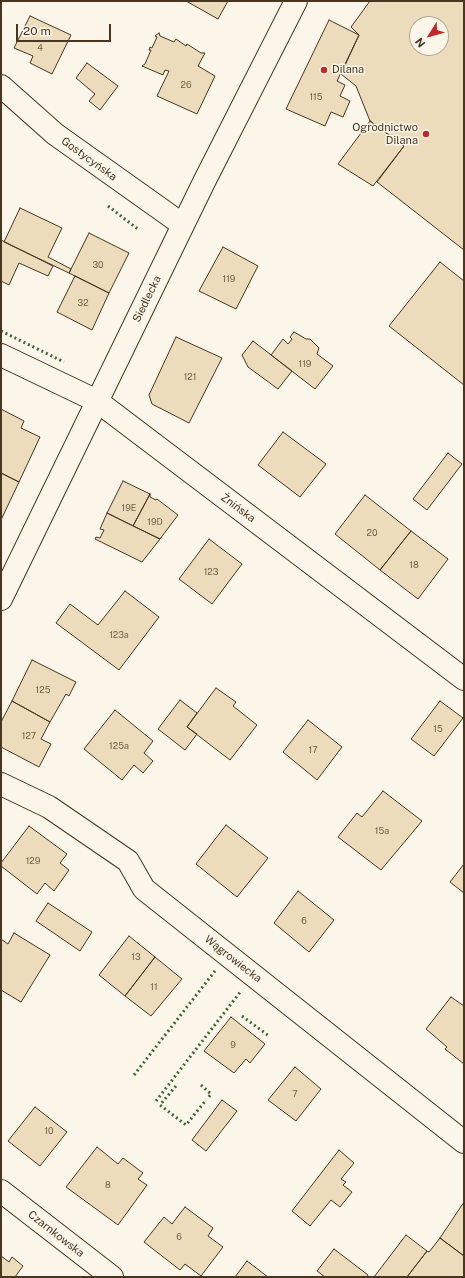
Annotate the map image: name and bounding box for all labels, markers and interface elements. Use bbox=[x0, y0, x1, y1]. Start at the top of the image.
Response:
scale bar bbox=[18, 16, 113, 42]
north arrow bbox=[409, 16, 449, 56]
text: 20 m bbox=[23, 24, 51, 38]
text: N bbox=[413, 36, 428, 50]
house number: 4 bbox=[37, 43, 43, 53]
place label: Dilana bbox=[332, 63, 364, 77]
marker: Dilana bbox=[319, 65, 329, 75]
house number: 26 bbox=[181, 80, 191, 90]
house number: 115 bbox=[309, 92, 323, 102]
place label: Ogrodnictwo Dilana bbox=[352, 121, 418, 147]
marker: Ogrodnictwo Dilana bbox=[421, 129, 431, 139]
street label: Gostycyńska bbox=[59, 134, 119, 184]
house number: 30 bbox=[92, 260, 104, 270]
street label: Siedlecka bbox=[130, 274, 164, 324]
house number: 119 bbox=[223, 274, 235, 284]
house number: 32 bbox=[77, 298, 89, 308]
house number: 119 bbox=[299, 359, 311, 369]
house number: 121 bbox=[184, 372, 196, 382]
street label: Żnińska bbox=[218, 491, 258, 525]
house number: 19E bbox=[122, 503, 136, 513]
house number: 19D bbox=[147, 517, 163, 527]
house number: 20 bbox=[367, 528, 377, 538]
house number: 18 bbox=[409, 560, 419, 570]
house number: 123 bbox=[204, 567, 218, 577]
house number: 123a bbox=[109, 630, 129, 640]
house number: 125 bbox=[36, 685, 50, 695]
house number: 15 bbox=[433, 724, 443, 734]
house number: 127 bbox=[22, 731, 36, 741]
house number: 125a bbox=[109, 741, 129, 751]
house number: 17 bbox=[308, 745, 318, 755]
house number: 15a bbox=[375, 826, 389, 836]
house number: 129 bbox=[26, 856, 40, 866]
house number: 6 bbox=[301, 916, 307, 926]
street label: Wągrowiecka bbox=[202, 933, 264, 985]
house number: 13 bbox=[131, 952, 141, 962]
house number: 11 bbox=[150, 982, 158, 992]
house number: 9 bbox=[230, 1040, 236, 1050]
house number: 7 bbox=[292, 1089, 298, 1099]
house number: 10 bbox=[44, 1126, 54, 1136]
house number: 8 bbox=[105, 1180, 111, 1190]
street label: Czarnkowska bbox=[25, 1208, 87, 1260]
house number: 6 bbox=[176, 1232, 182, 1242]

